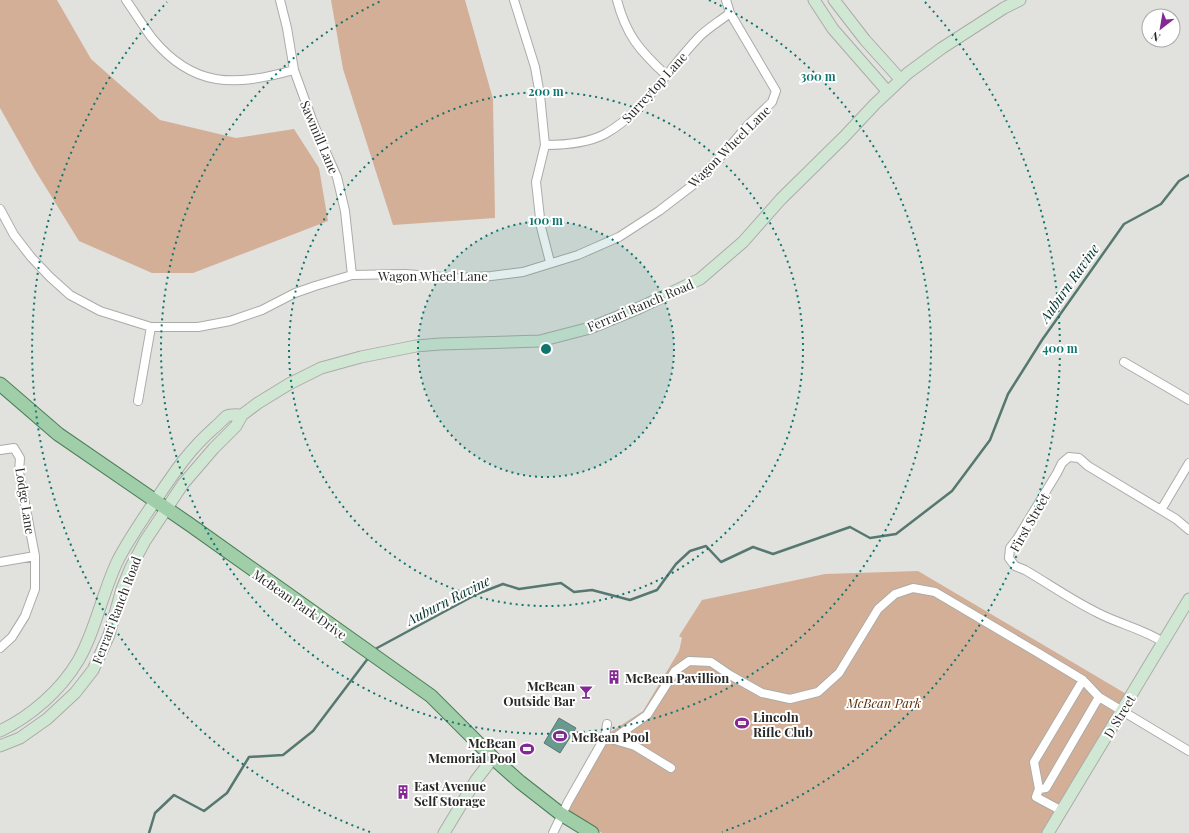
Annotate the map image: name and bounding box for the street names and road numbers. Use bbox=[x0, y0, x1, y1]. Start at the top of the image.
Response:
street label: Surreytop Lane bbox=[618, 48, 691, 126]
street label: Sawmill Lane bbox=[297, 98, 343, 177]
street label: Wagon Wheel Lane bbox=[683, 101, 774, 192]
street label: Wagon Wheel Lane bbox=[377, 267, 488, 284]
street label: Ferrari Ranch Road bbox=[584, 275, 696, 335]
street label: Lodge Lane bbox=[12, 466, 40, 536]
street label: First Street bbox=[1005, 489, 1053, 555]
street label: Ferrari Ranch Road bbox=[88, 553, 145, 666]
street label: McBean Park Drive bbox=[250, 565, 351, 643]
street label: D Street bbox=[1099, 691, 1139, 741]

